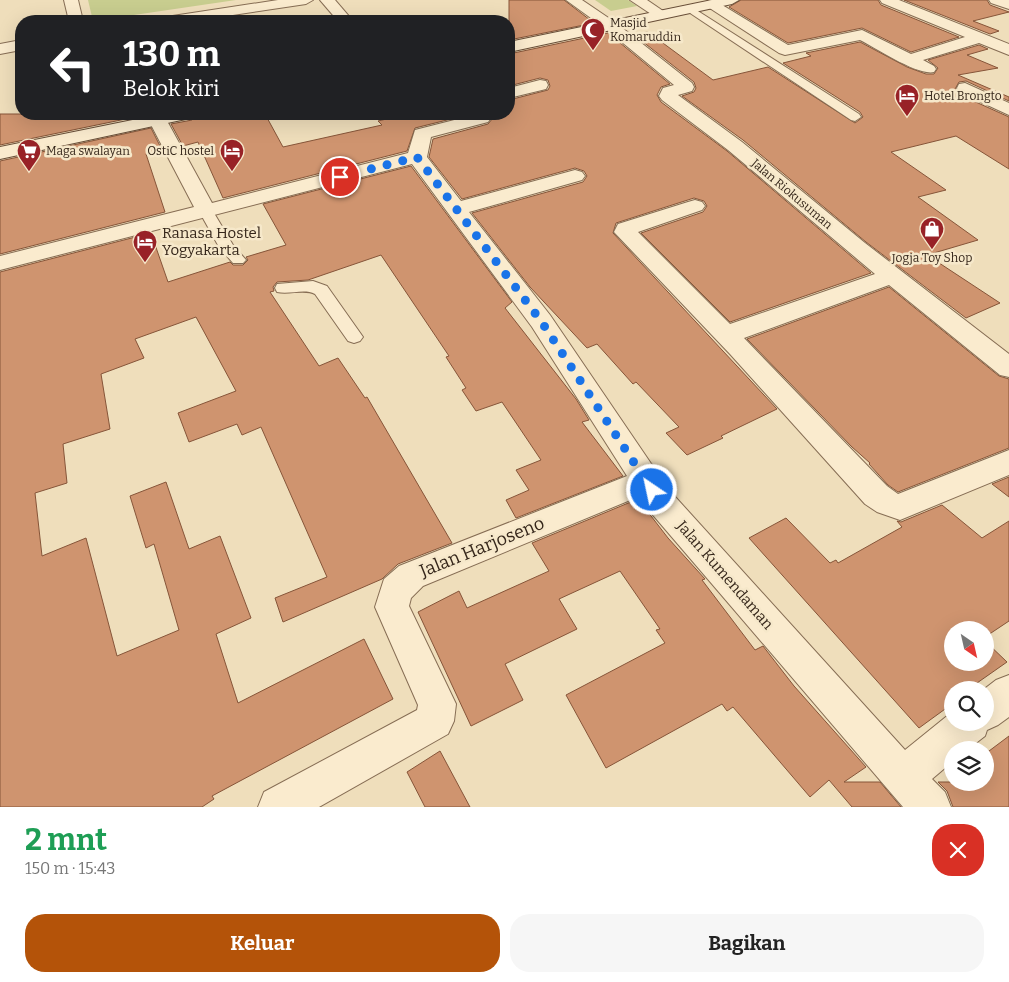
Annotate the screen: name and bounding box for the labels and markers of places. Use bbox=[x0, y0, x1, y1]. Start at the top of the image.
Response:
place label: Masjid Komaruddin bbox=[610, 16, 681, 44]
mosque icon: Masjid Komaruddin bbox=[580, 17, 606, 51]
hotel icon: Hotel Brongto bbox=[894, 83, 920, 117]
place label: Hotel Brongto bbox=[924, 89, 1002, 103]
supermarket icon: Maga swalayan bbox=[16, 138, 42, 172]
hotel icon: OstiC hostel bbox=[219, 138, 245, 172]
place label: Maga swalayan bbox=[46, 144, 130, 158]
place label: OstiC hostel bbox=[147, 144, 215, 158]
pin bbox=[319, 156, 361, 198]
shop icon: Jogja Toy Shop bbox=[919, 216, 945, 250]
place label: Ranasa Hostel Yogyakarta bbox=[162, 224, 261, 259]
hotel icon: Ranasa Hostel Yogyakarta bbox=[132, 229, 158, 263]
place label: Jogja Toy Shop bbox=[891, 251, 972, 265]

